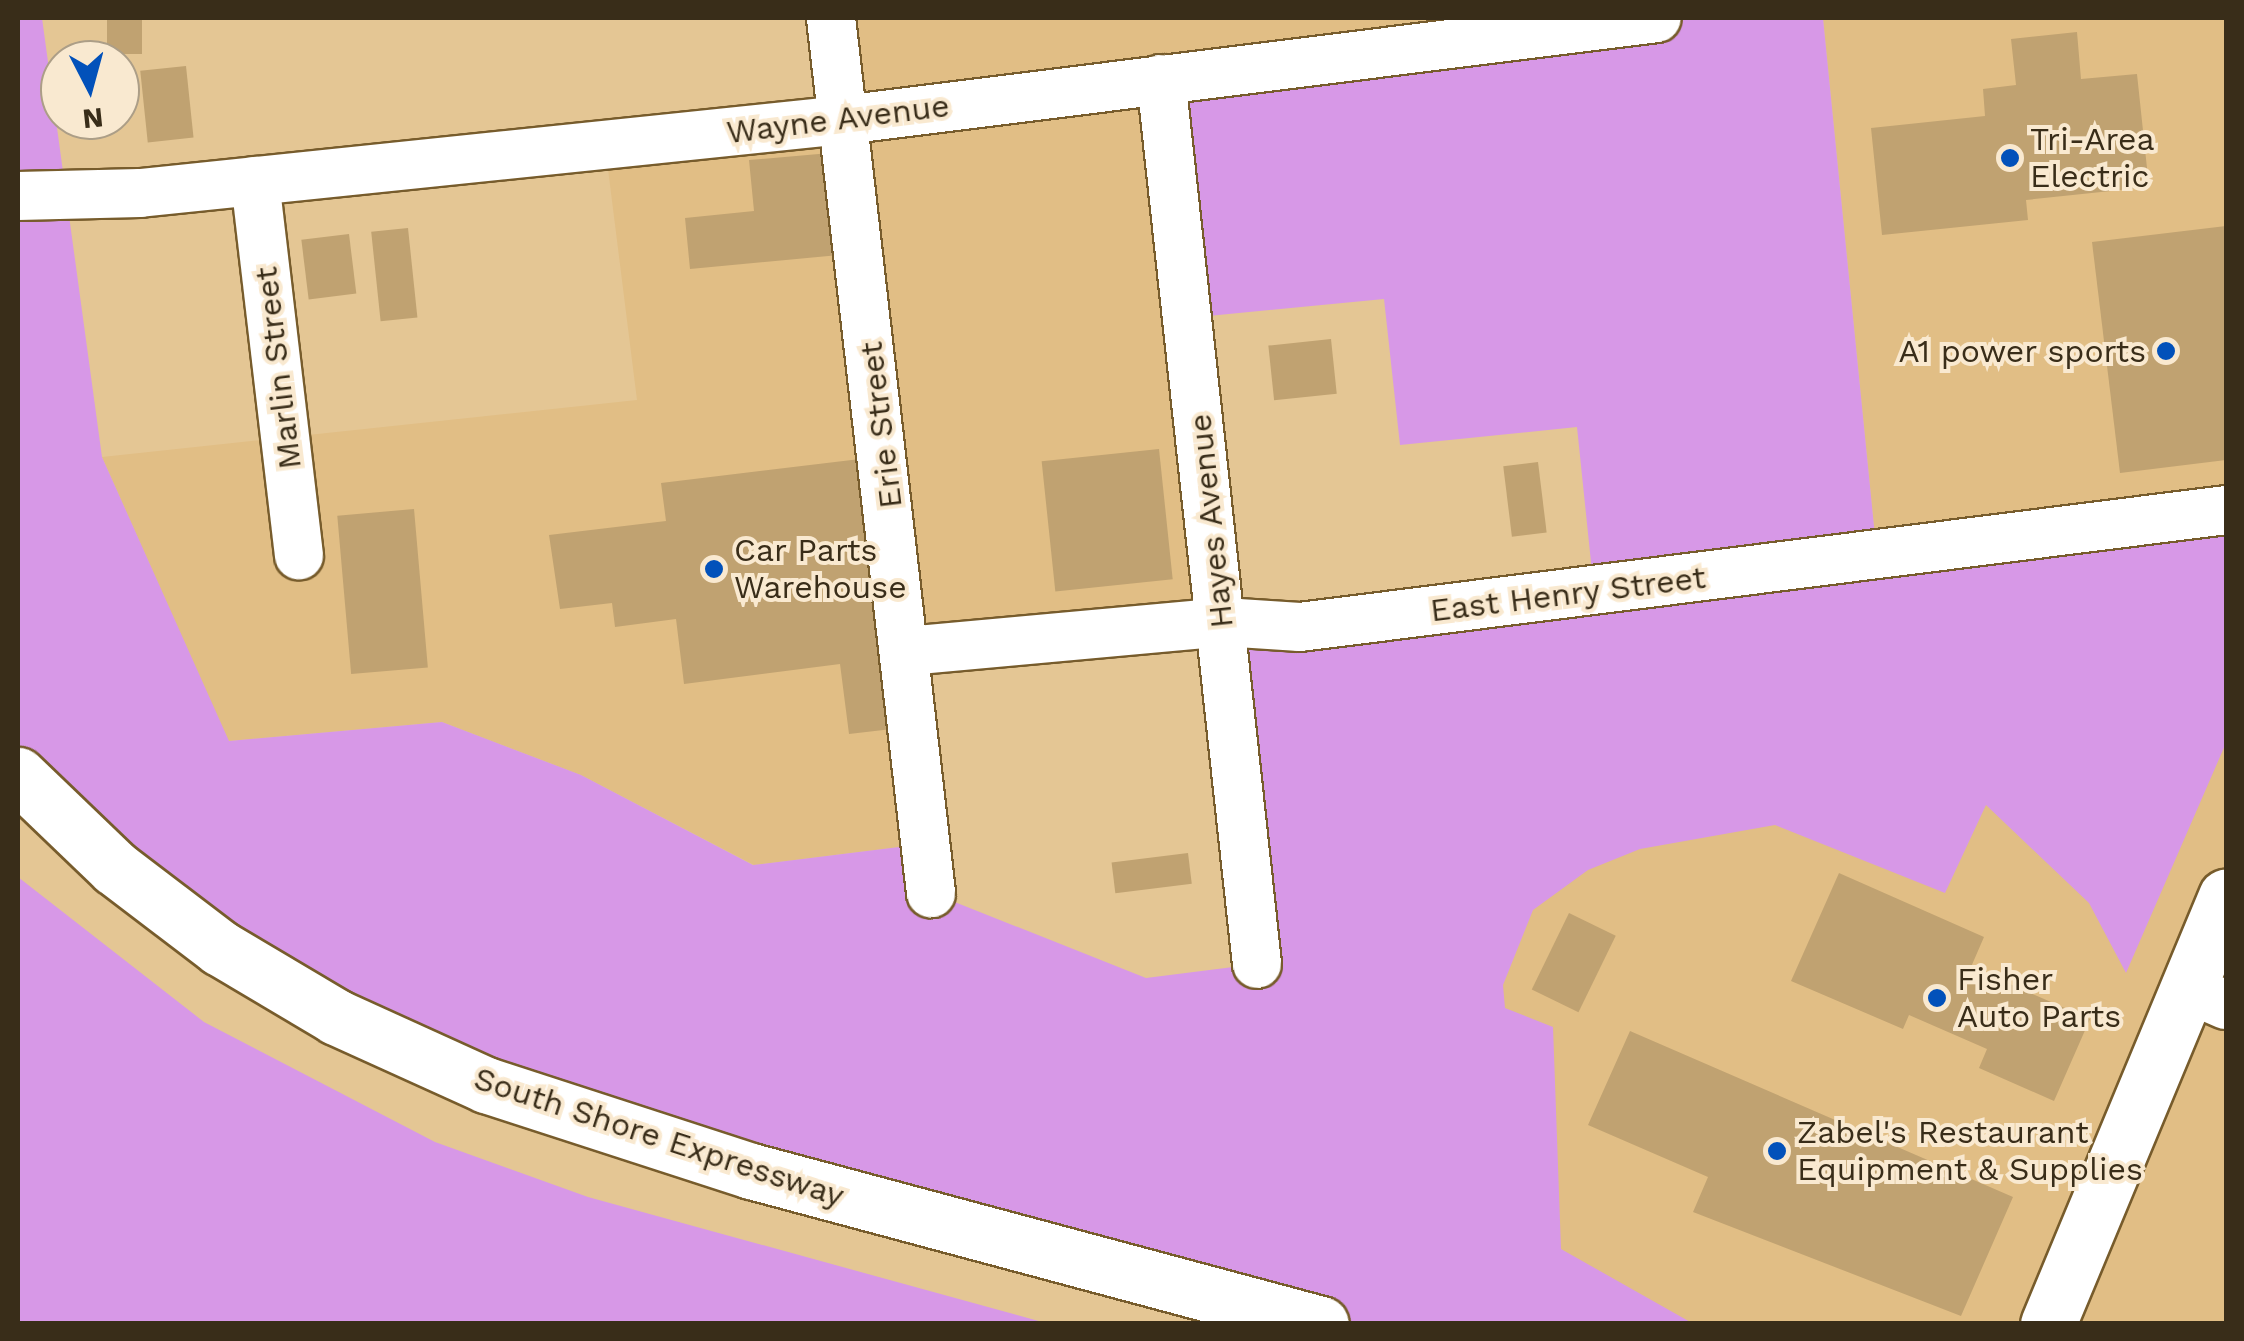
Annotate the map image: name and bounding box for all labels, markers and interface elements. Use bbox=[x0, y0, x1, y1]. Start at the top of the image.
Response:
north arrow bbox=[40, 40, 140, 140]
street label: Wayne Avenue bbox=[724, 86, 952, 152]
text: N bbox=[81, 101, 105, 136]
place label: Tri-Area Electric bbox=[2030, 121, 2155, 196]
marker: Tri-Area Electric bbox=[1999, 147, 2021, 169]
street label: Marlin Street bbox=[247, 265, 309, 471]
place label: A1 power sports bbox=[1898, 332, 2146, 370]
street label: Erie Street bbox=[852, 339, 910, 511]
marker: A1 power sports bbox=[2155, 340, 2177, 362]
street label: Hayes Avenue bbox=[1181, 411, 1241, 631]
place label: Car Parts Warehouse bbox=[734, 532, 907, 607]
marker: Car Parts Warehouse bbox=[703, 558, 725, 580]
street label: East Henry Street bbox=[1428, 558, 1708, 630]
place label: Fisher Auto Parts bbox=[1957, 961, 2121, 1036]
marker: Fisher Auto Parts bbox=[1926, 987, 1948, 1009]
street label: South Shore Expressway bbox=[469, 1059, 849, 1215]
place label: Zabel's Restaurant Equipment & Supplies bbox=[1797, 1114, 2143, 1189]
marker: Zabel's Restaurant Equipment & Supplies bbox=[1766, 1140, 1788, 1162]

